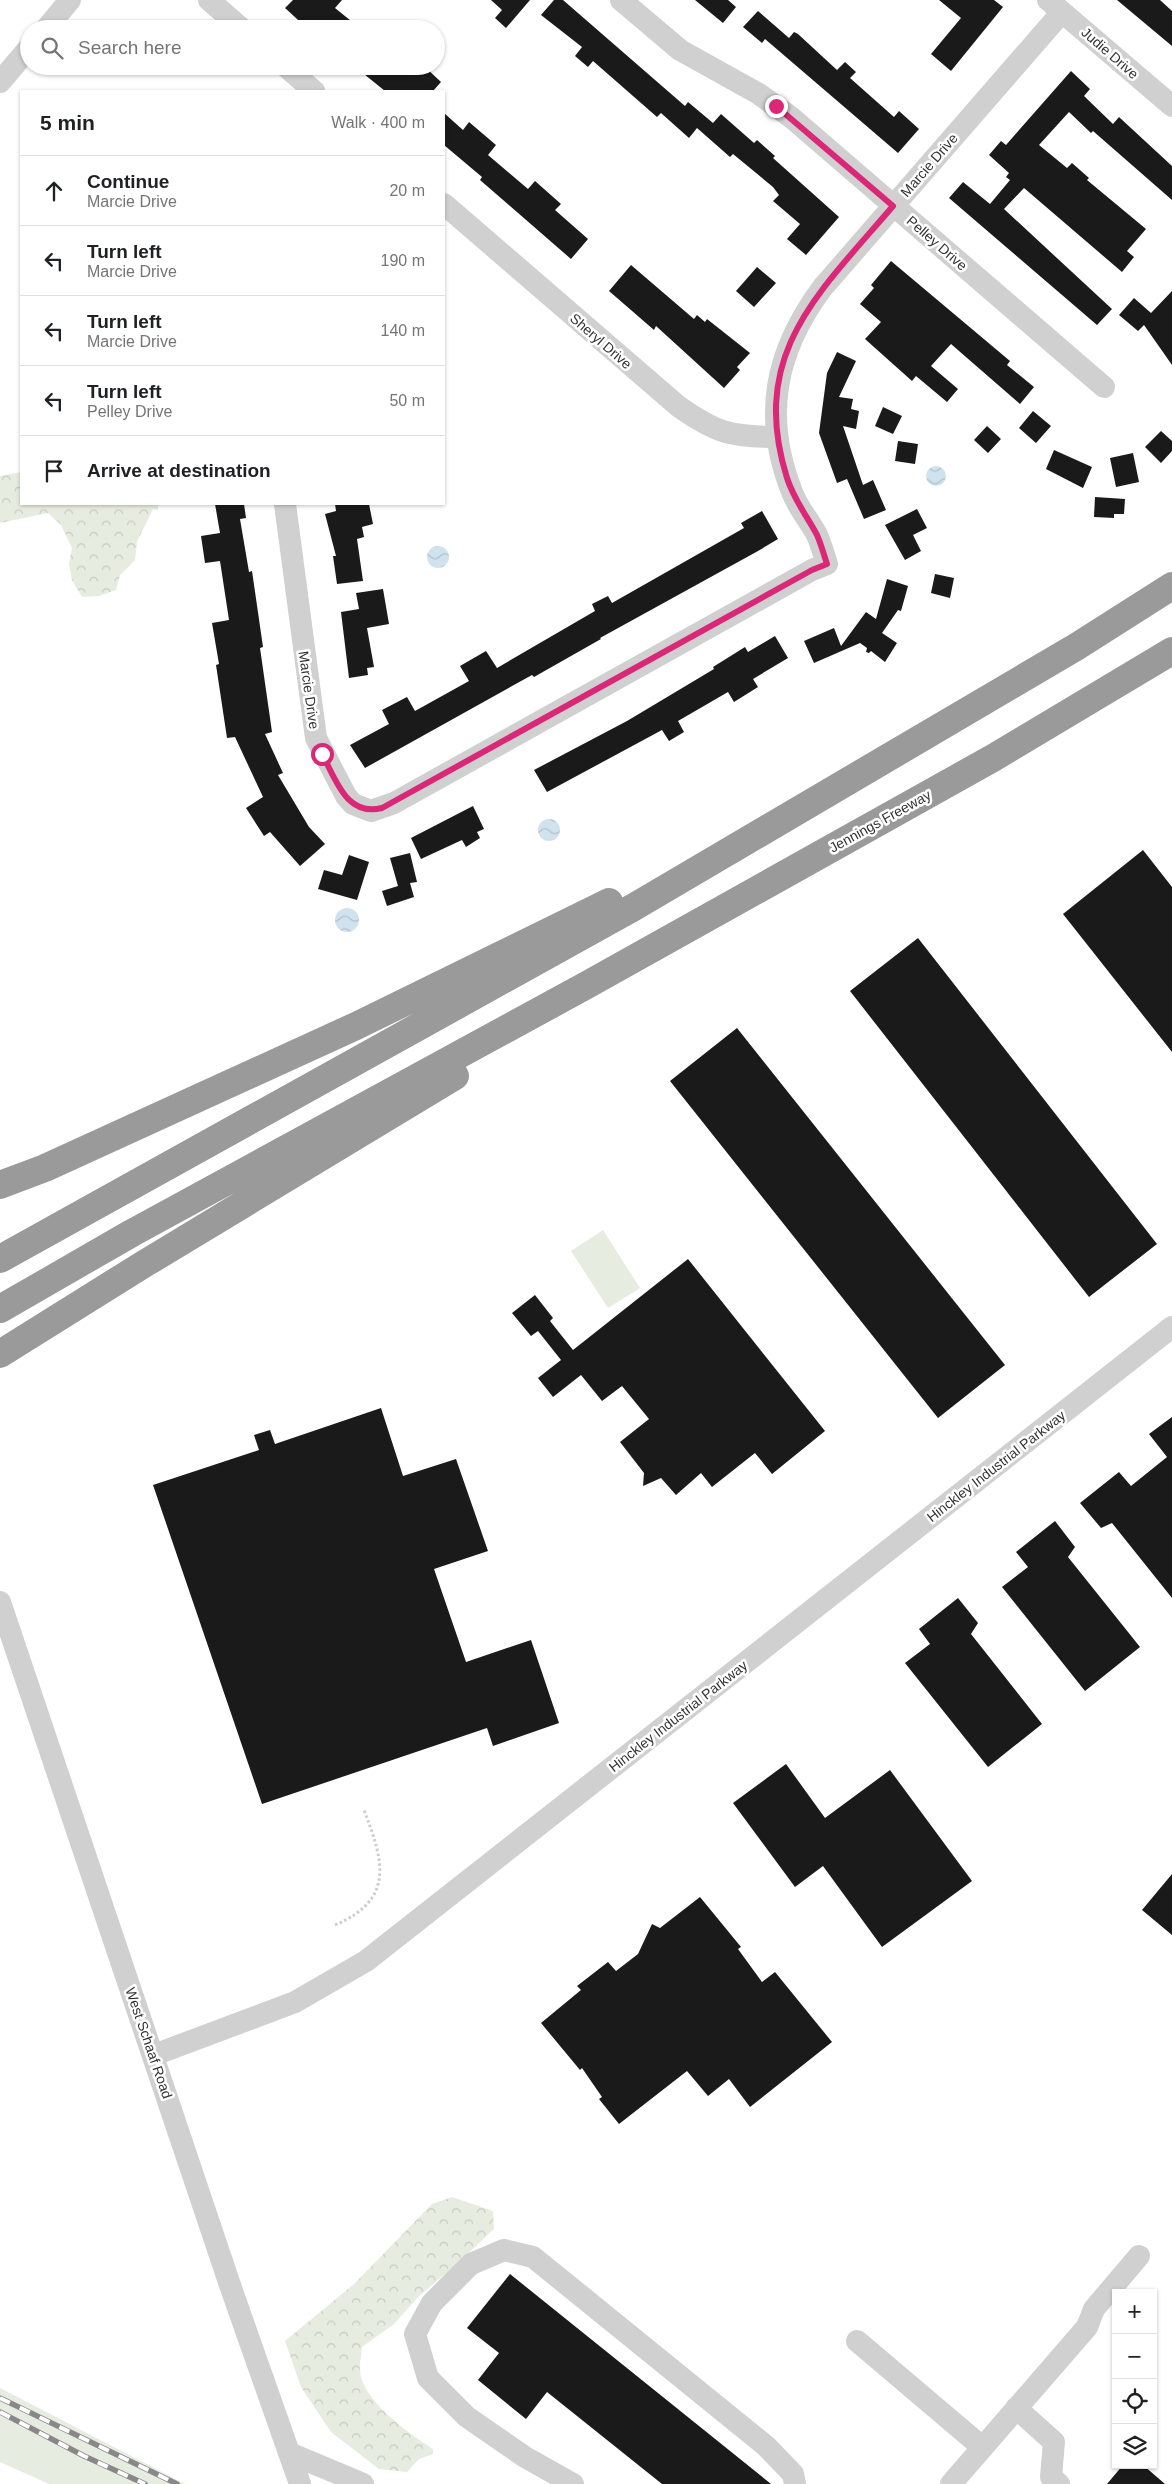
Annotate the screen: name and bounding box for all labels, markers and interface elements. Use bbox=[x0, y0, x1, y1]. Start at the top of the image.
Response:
search box bbox=[20, 20, 445, 75]
street label: Judie Drive bbox=[1078, 24, 1142, 82]
icon: search bbox=[38, 34, 66, 62]
text: Search here bbox=[78, 37, 182, 58]
route end bbox=[765, 95, 788, 118]
text: 5 min bbox=[40, 111, 95, 134]
text: Walk · 400 m bbox=[331, 114, 425, 131]
street label: Marcie Drive bbox=[897, 130, 961, 200]
text: Continue bbox=[87, 171, 169, 192]
icon: ahead bbox=[40, 177, 68, 205]
text: 20 m bbox=[389, 182, 425, 199]
text: Marcie Drive bbox=[87, 193, 177, 210]
street label: Pelley Drive bbox=[904, 212, 971, 274]
text: Turn left bbox=[87, 241, 162, 262]
icon: left bbox=[40, 247, 68, 275]
text: 190 m bbox=[381, 252, 425, 269]
text: Marcie Drive bbox=[87, 263, 177, 280]
street label: Sheryl Drive bbox=[567, 310, 635, 372]
text: Turn left bbox=[87, 311, 162, 332]
icon: left bbox=[40, 317, 68, 345]
text: 140 m bbox=[381, 322, 425, 339]
text: Marcie Drive bbox=[87, 333, 177, 350]
text: Turn left bbox=[87, 381, 162, 402]
icon: left bbox=[40, 387, 68, 415]
text: 50 m bbox=[389, 392, 425, 409]
text: Pelley Drive bbox=[87, 403, 172, 420]
icon: arrive bbox=[40, 457, 68, 485]
text: Arrive at destination bbox=[87, 460, 271, 481]
street label: Marcie Drive bbox=[296, 650, 322, 730]
route start bbox=[311, 743, 334, 766]
street label: Jennings Freeway bbox=[826, 786, 934, 856]
street label: Hinckley Industrial Parkway bbox=[924, 1407, 1068, 1525]
street label: Hinckley Industrial Parkway bbox=[606, 1657, 750, 1775]
street label: West Schaaf Road bbox=[122, 1985, 176, 2101]
map controls bbox=[1112, 2289, 1157, 2469]
button: + bbox=[1112, 2289, 1157, 2334]
button: − bbox=[1112, 2334, 1157, 2379]
button: locate bbox=[1112, 2379, 1157, 2424]
button: layers bbox=[1112, 2424, 1157, 2469]

